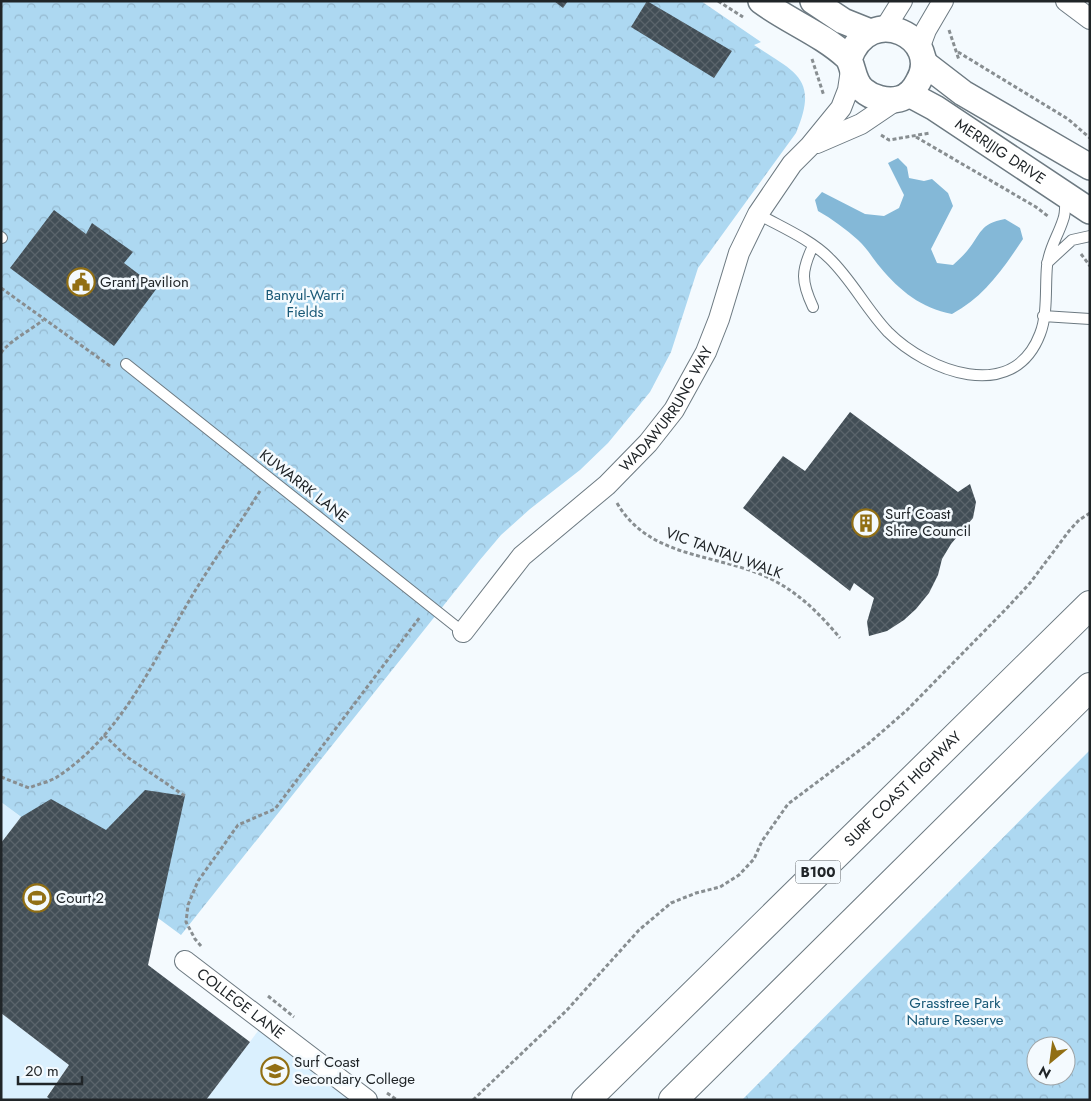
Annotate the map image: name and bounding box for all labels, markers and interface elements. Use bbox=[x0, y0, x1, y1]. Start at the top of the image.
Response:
street label: MERRIJIG DRIVE bbox=[951, 113, 1050, 190]
public building icon: Grant Pavilion bbox=[66, 267, 96, 297]
place label: Grant Pavilion bbox=[100, 271, 189, 293]
park label: Banyul-Warri Fields bbox=[265, 284, 345, 323]
street label: WADAWURRUNG WAY bbox=[614, 343, 718, 477]
street label: KUWARRK LANE bbox=[255, 444, 353, 528]
place label: Surf Coast Shire Council bbox=[885, 503, 971, 542]
building icon: Surf Coast Shire Council bbox=[851, 508, 881, 538]
street label: VIC TANTAU WALK bbox=[662, 522, 786, 585]
street label: SURF COAST HIGHWAY bbox=[839, 726, 967, 852]
road number: B100 bbox=[796, 860, 840, 884]
sports icon: Court 2 bbox=[22, 883, 52, 913]
place label: Court 2 bbox=[56, 887, 104, 909]
street label: COLLEGE LANE bbox=[192, 963, 289, 1044]
park label: Grasstree Park Nature Reserve bbox=[906, 992, 1004, 1031]
north arrow bbox=[1026, 1036, 1076, 1086]
place label: Surf Coast Secondary College bbox=[294, 1051, 415, 1090]
scale bar bbox=[18, 1054, 81, 1086]
school or university icon: Surf Coast Secondary College bbox=[260, 1056, 290, 1086]
text: 20 m bbox=[25, 1060, 59, 1082]
text: N bbox=[1035, 1061, 1054, 1084]

